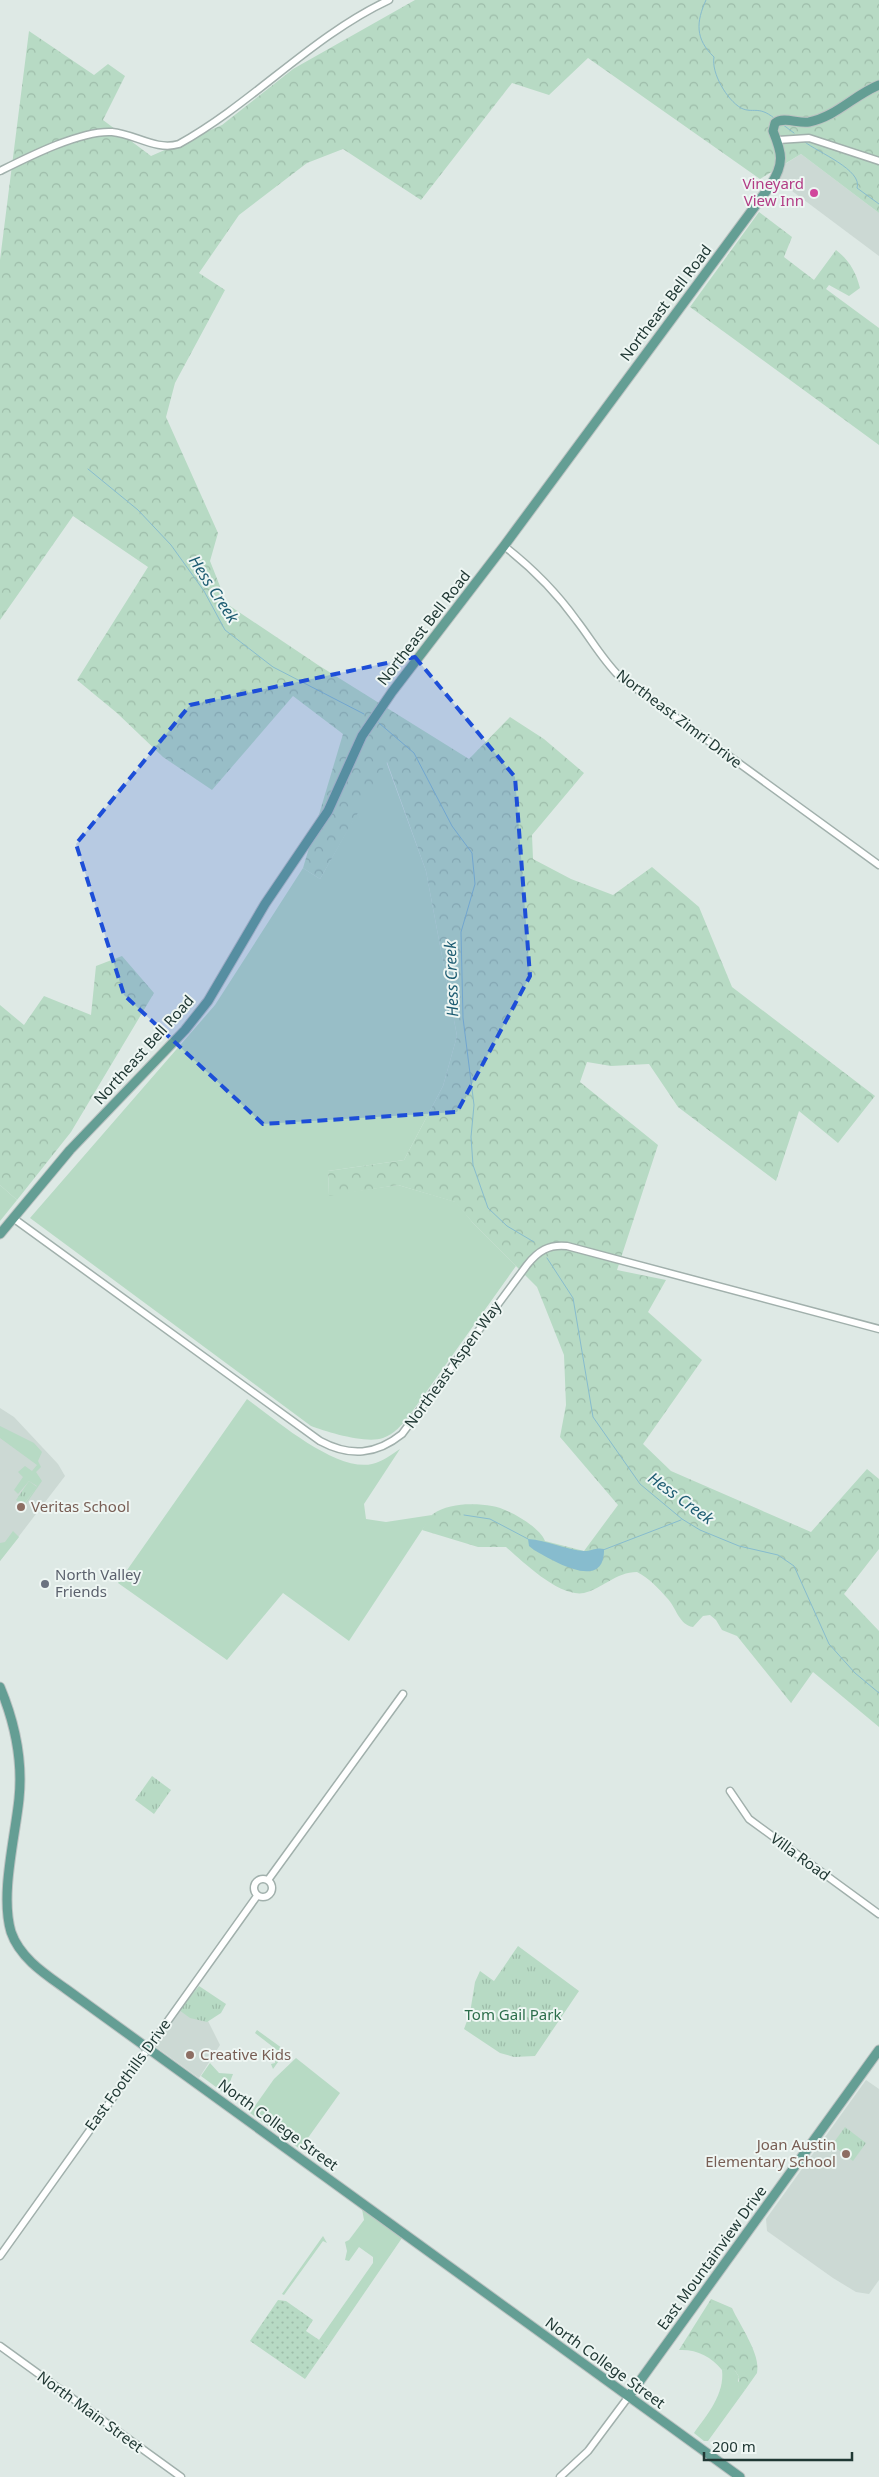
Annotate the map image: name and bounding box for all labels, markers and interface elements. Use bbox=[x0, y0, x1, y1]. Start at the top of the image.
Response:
place label: Vineyard View Inn bbox=[743, 173, 804, 210]
marker: Vineyard View Inn bbox=[808, 187, 820, 199]
street label: Northeast Bell Road bbox=[615, 240, 716, 365]
water label: Hess Creek bbox=[184, 551, 245, 628]
street label: Northeast Bell Road bbox=[372, 566, 474, 689]
street label: Northeast Zimri Drive bbox=[613, 664, 746, 772]
water label: Hess Creek bbox=[439, 939, 463, 1017]
street label: Northeast Bell Road bbox=[89, 990, 198, 1108]
street label: Northeast Aspen Way bbox=[399, 1297, 505, 1432]
water label: Hess Creek bbox=[644, 1467, 719, 1530]
place label: Veritas School bbox=[31, 1496, 130, 1516]
marker: Veritas School bbox=[15, 1501, 27, 1513]
place label: North Valley Friends bbox=[55, 1564, 141, 1601]
marker: North Valley Friends bbox=[39, 1578, 51, 1590]
street label: Villa Road bbox=[767, 1828, 834, 1885]
park label: Tom Gail Park bbox=[465, 2004, 561, 2024]
street label: East Foothills Drive bbox=[80, 2014, 175, 2134]
place label: Creative Kids bbox=[200, 2044, 291, 2064]
marker: Creative Kids bbox=[184, 2049, 196, 2061]
street label: North College Street bbox=[215, 2074, 343, 2175]
place label: Joan Austin Elementary School bbox=[705, 2134, 836, 2171]
marker: Joan Austin Elementary School bbox=[840, 2148, 852, 2160]
street label: East Mountainview Drive bbox=[652, 2181, 770, 2334]
street label: North College Street bbox=[542, 2312, 670, 2413]
street label: North Main Street bbox=[34, 2366, 148, 2457]
scale bar bbox=[704, 2430, 852, 2462]
text: 200 m bbox=[712, 2436, 756, 2456]

